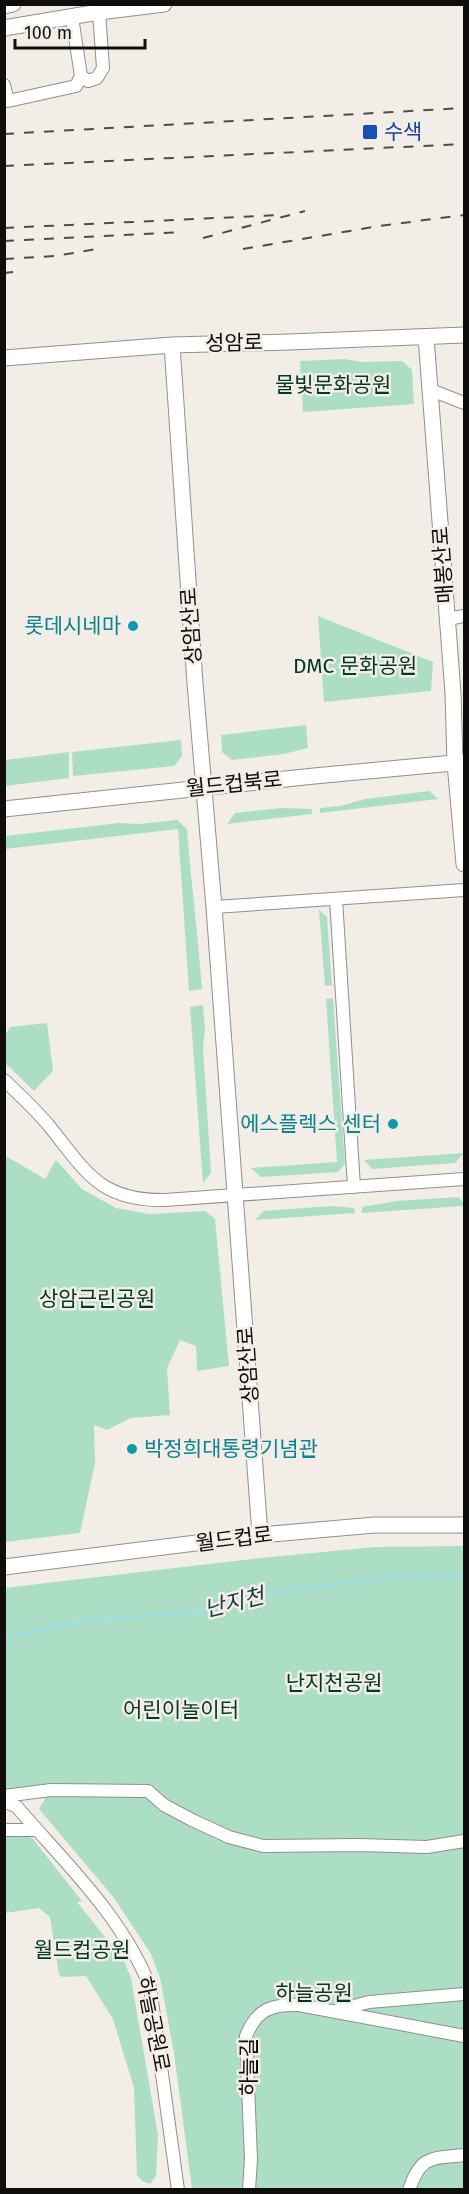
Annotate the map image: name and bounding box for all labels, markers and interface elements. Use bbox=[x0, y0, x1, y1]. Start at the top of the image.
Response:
scale bar bbox=[15, 12, 146, 50]
text: 100 m bbox=[24, 22, 72, 44]
place label: 수색 bbox=[384, 119, 423, 145]
marker: 수색 bbox=[361, 123, 379, 141]
street label: 성암로 bbox=[205, 329, 263, 357]
park label: 물빛문화공원 bbox=[275, 372, 391, 398]
street label: 매봉산로 bbox=[427, 526, 459, 604]
street label: 상암산로 bbox=[175, 587, 207, 665]
place label: 롯데시네마 bbox=[24, 613, 121, 639]
marker: 롯데시네마 bbox=[126, 619, 140, 633]
park label: DMC 문화공원 bbox=[293, 653, 417, 679]
street label: 월드컵북로 bbox=[185, 766, 283, 802]
place label: 에스플렉스 센터 bbox=[240, 1111, 381, 1137]
marker: 에스플렉스 센터 bbox=[386, 1117, 400, 1131]
park label: 상암근린공원 bbox=[39, 1286, 155, 1312]
street label: 상암산로 bbox=[232, 1326, 264, 1404]
place label: 박정희대통령기념관 bbox=[144, 1436, 318, 1462]
marker: 박정희대통령기념관 bbox=[125, 1442, 139, 1456]
street label: 월드컵로 bbox=[194, 1521, 274, 1557]
water label: 난지천 bbox=[201, 1581, 270, 1623]
park label: 난지천공원 bbox=[286, 1670, 382, 1696]
park label: 어린이놀이터 bbox=[123, 1697, 239, 1723]
park label: 월드컵공원 bbox=[34, 1937, 130, 1963]
street label: 하늘공원로 bbox=[131, 1974, 175, 2074]
park label: 하늘공원 bbox=[275, 1980, 353, 2006]
street label: 하늘길 bbox=[236, 2038, 262, 2096]

